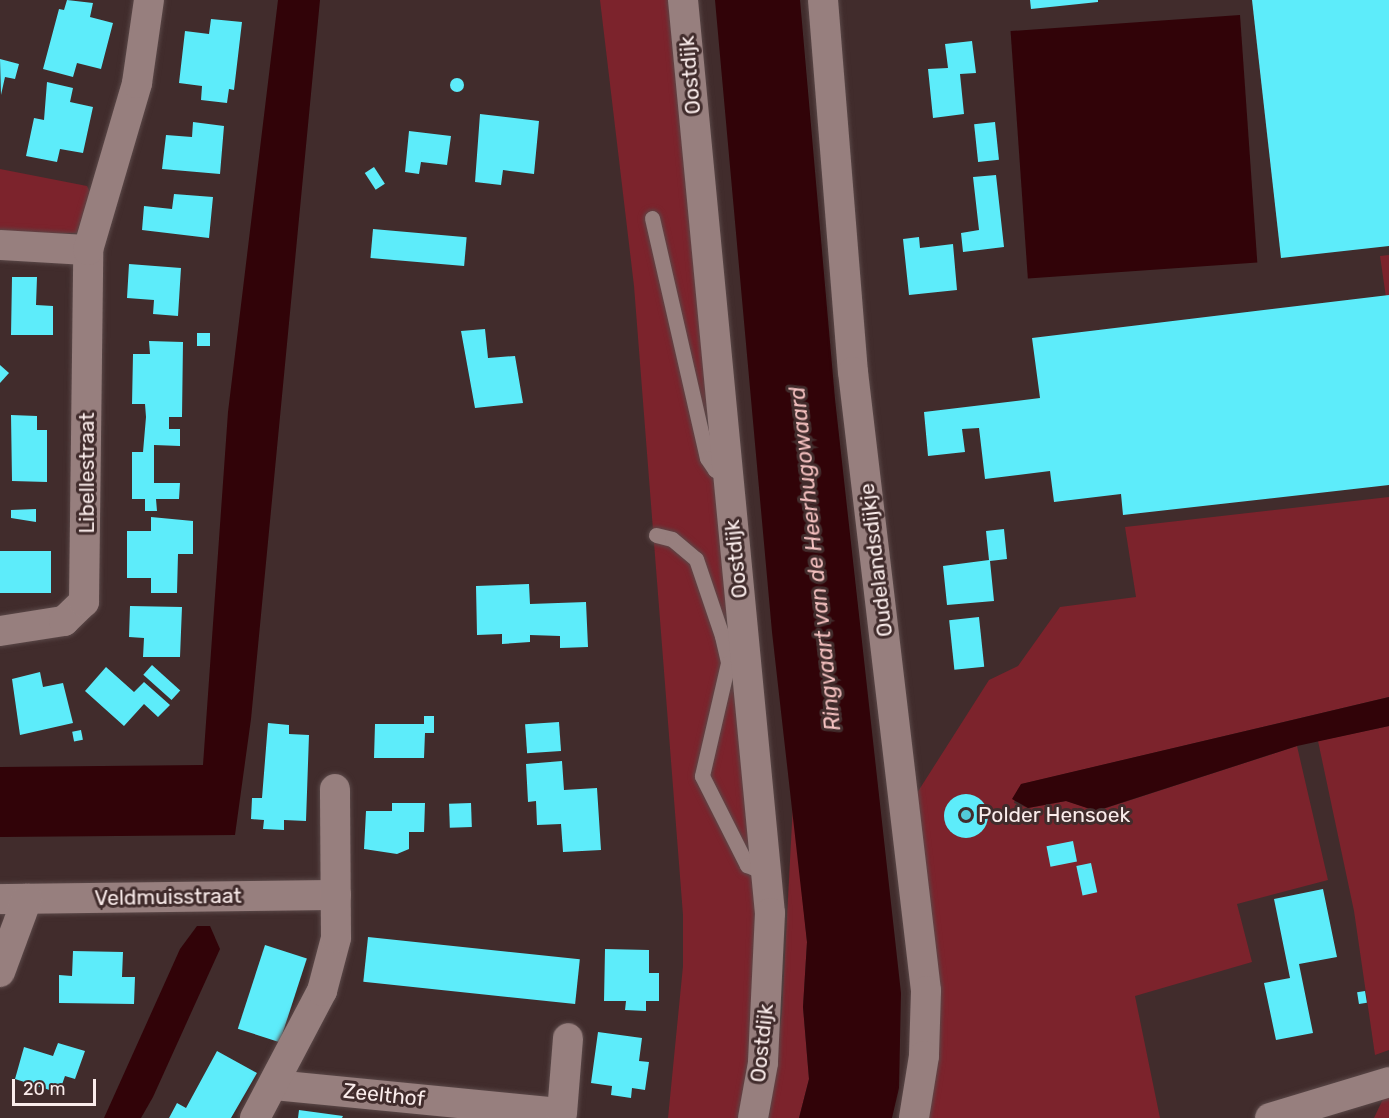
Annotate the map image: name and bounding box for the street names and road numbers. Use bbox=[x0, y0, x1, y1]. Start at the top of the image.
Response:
street label: Oostdijk bbox=[674, 35, 706, 115]
street label: Libellestraat bbox=[74, 412, 100, 534]
street label: Oudelandsdijkje bbox=[854, 482, 898, 638]
street label: Oostdijk bbox=[719, 518, 753, 600]
street label: Veldmuisstraat bbox=[94, 883, 242, 911]
street label: Oostdijk bbox=[745, 1002, 779, 1084]
street label: Zeelthof bbox=[342, 1078, 426, 1112]

